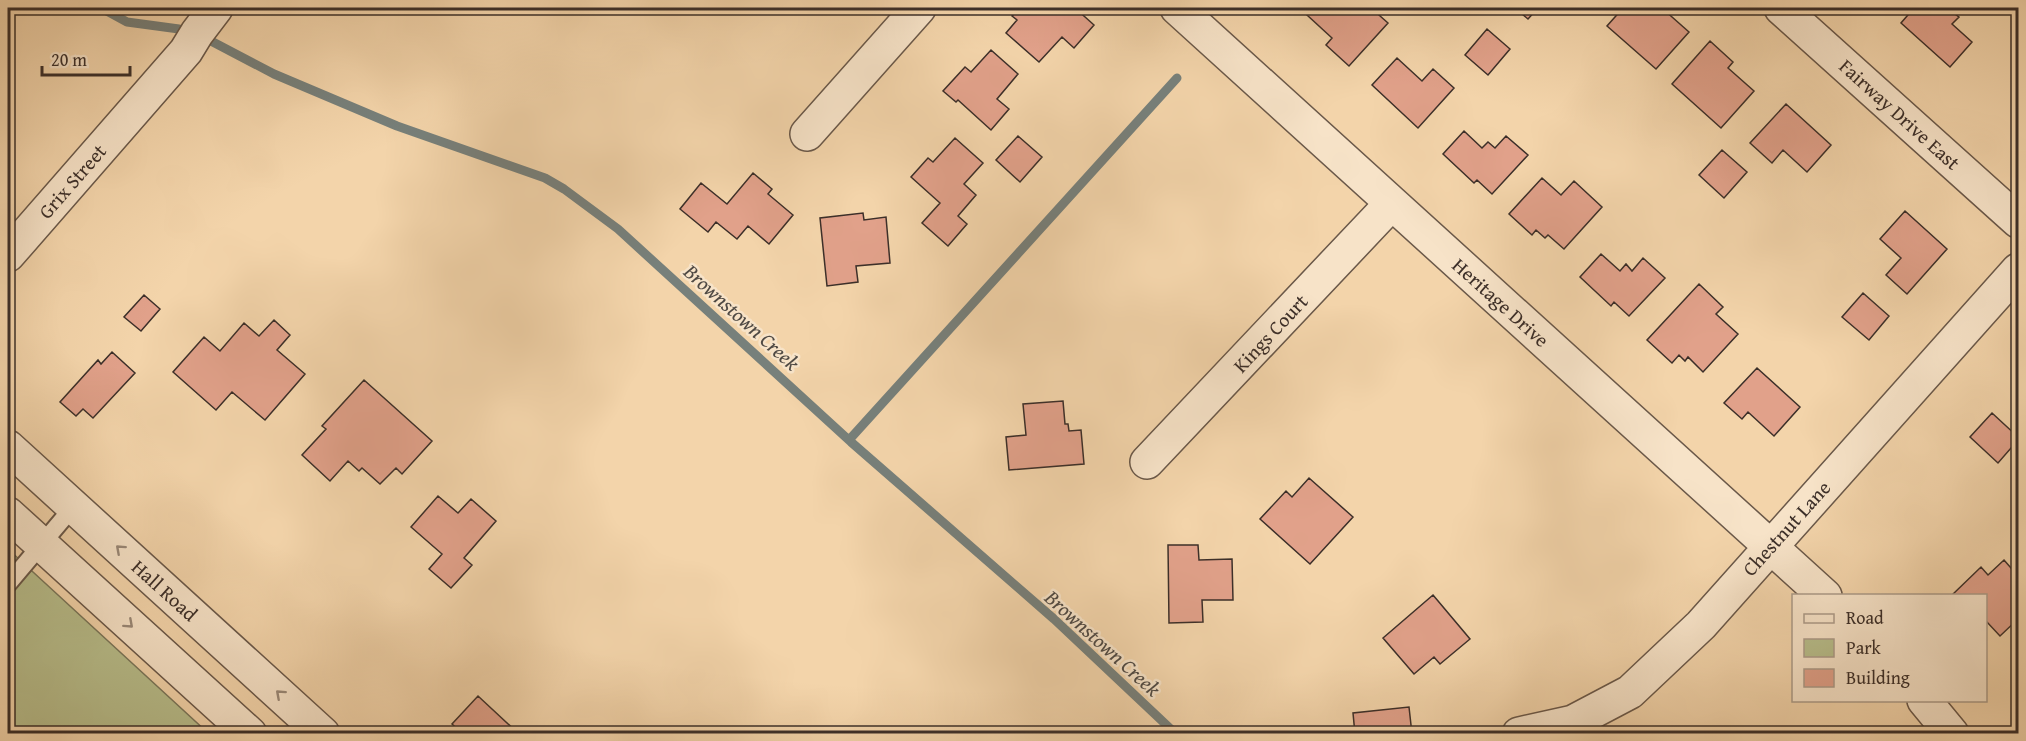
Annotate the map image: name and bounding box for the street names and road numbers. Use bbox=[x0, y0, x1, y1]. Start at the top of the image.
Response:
street label: Fairway Drive East bbox=[1833, 52, 1967, 176]
street label: Grix Street bbox=[31, 137, 113, 225]
street label: Heritage Drive bbox=[1446, 251, 1556, 353]
street label: Kings Court bbox=[1226, 287, 1314, 379]
street label: Chestnut Lane bbox=[1735, 474, 1837, 582]
street label: Hall Road bbox=[125, 552, 205, 628]

